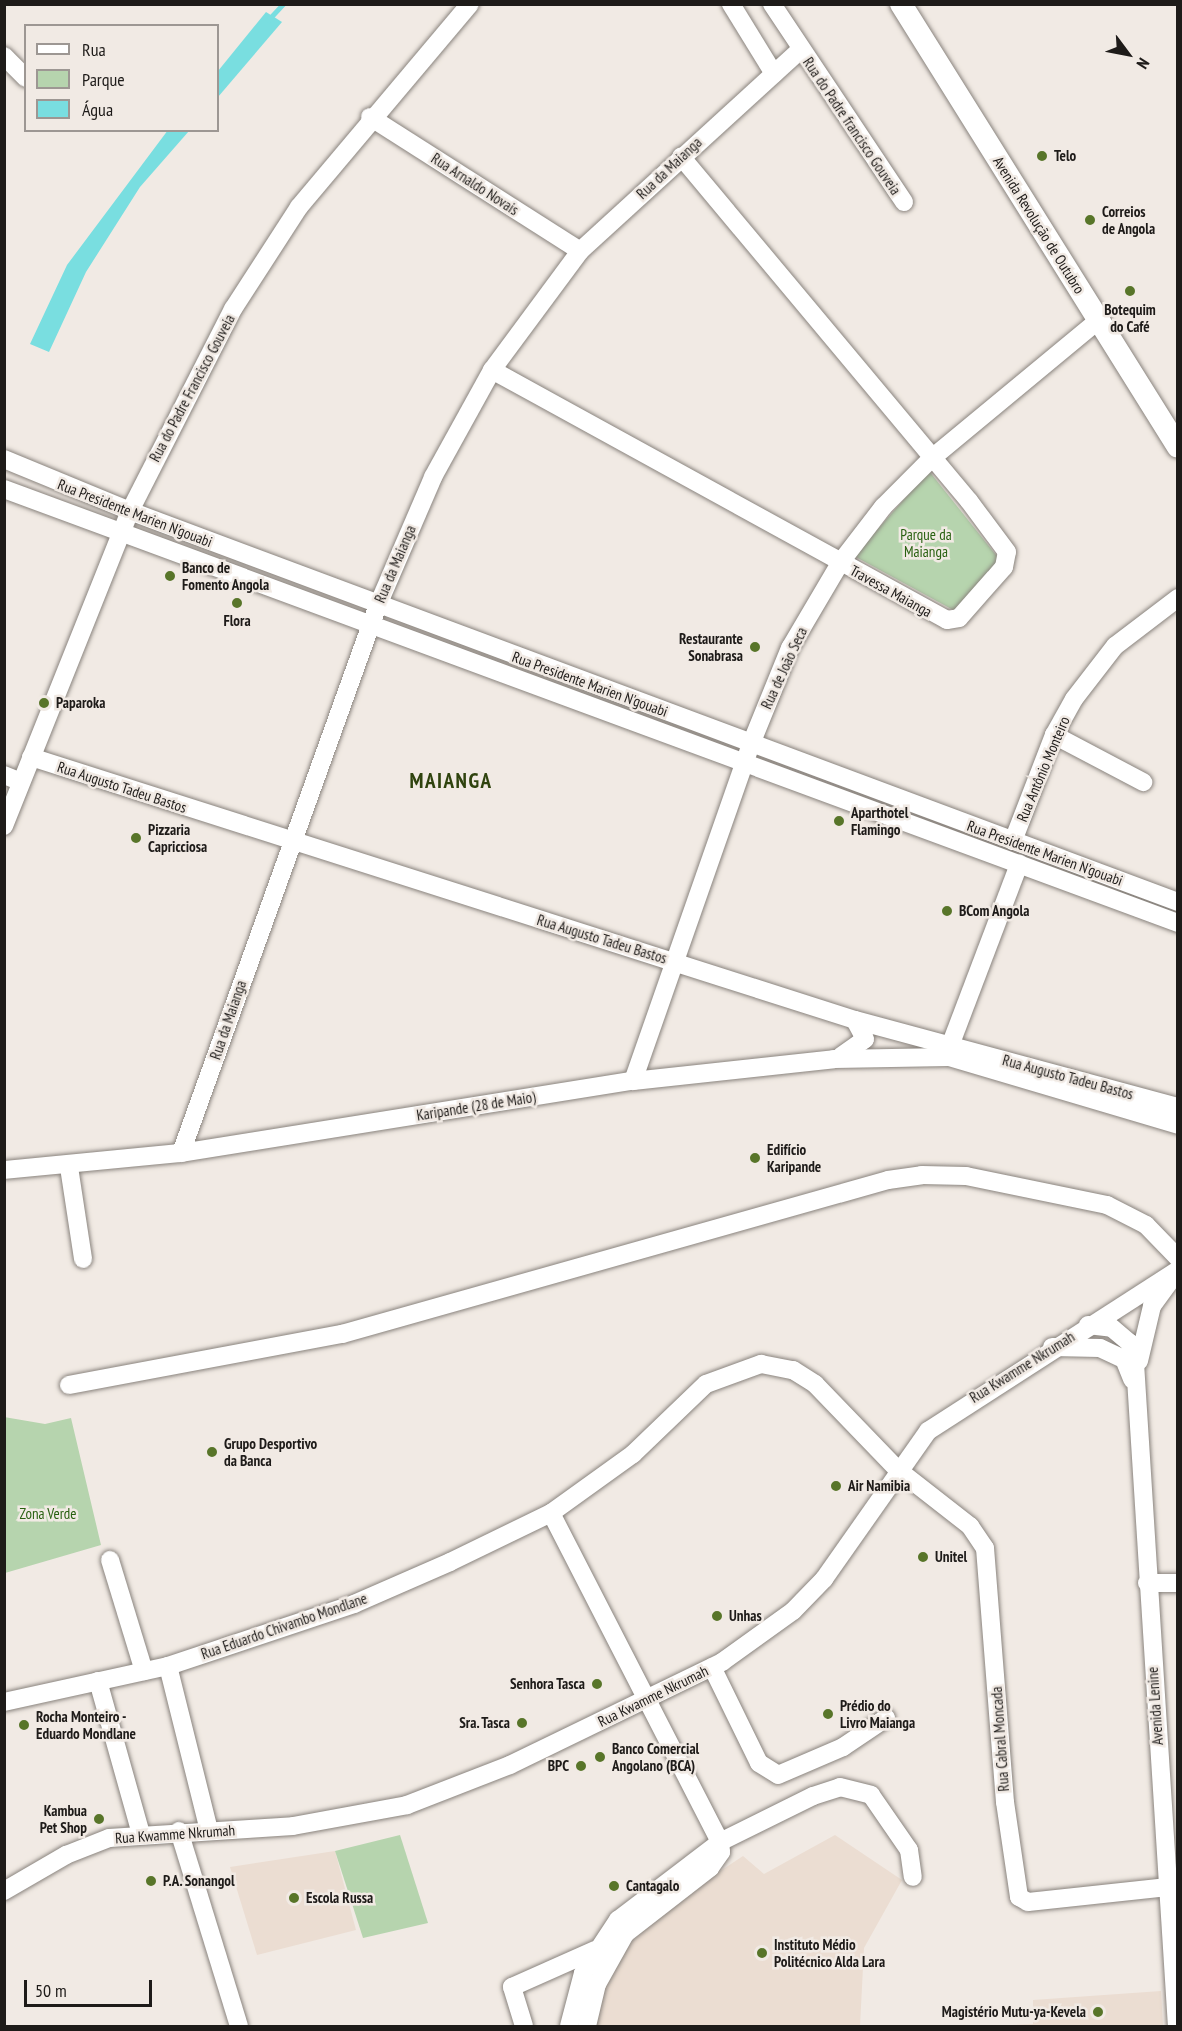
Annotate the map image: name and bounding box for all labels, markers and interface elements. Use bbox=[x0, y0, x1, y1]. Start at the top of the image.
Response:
legend bbox=[24, 24, 219, 132]
north arrow bbox=[1098, 24, 1158, 84]
text: Rua bbox=[82, 38, 106, 61]
street label: Rua do Padre francisco Gouveia bbox=[799, 54, 905, 198]
text: N bbox=[1132, 55, 1154, 72]
text: Parque bbox=[82, 68, 125, 91]
text: Água bbox=[82, 98, 113, 121]
street label: Rua da Maianga bbox=[633, 133, 705, 203]
place label: Telo bbox=[1054, 147, 1076, 165]
street label: Rua Arnaldo Novais bbox=[428, 149, 522, 219]
marker: Telo bbox=[1035, 149, 1049, 163]
street label: Avenida Revolução de Outubro bbox=[989, 153, 1089, 297]
place label: Correios de Angola bbox=[1102, 202, 1156, 237]
marker: Correios de Angola bbox=[1083, 213, 1097, 227]
marker: Botequim do Café bbox=[1123, 284, 1137, 298]
place label: Botequim do Café bbox=[1104, 300, 1156, 335]
street label: Rua do Padre Francisco Gouveia bbox=[145, 311, 239, 465]
street label: Rua Presidente Marien N'gouabi bbox=[55, 475, 215, 551]
street label: Rua da Maianga bbox=[371, 523, 419, 605]
park label: Parque da Maianga bbox=[900, 525, 952, 560]
place label: Banco de Fomento Angola bbox=[182, 558, 270, 593]
street label: Travessa Maianga bbox=[847, 561, 935, 621]
marker: Banco de Fomento Angola bbox=[163, 569, 177, 583]
marker: Flora bbox=[230, 596, 244, 610]
place label: Flora bbox=[223, 612, 251, 630]
street label: Rua de João Seca bbox=[757, 624, 811, 712]
place label: Restaurante Sonabrasa bbox=[679, 629, 743, 664]
marker: Restaurante Sonabrasa bbox=[748, 640, 762, 654]
street label: Rua Presidente Marien N'gouabi bbox=[510, 647, 670, 721]
place label: Paparoka bbox=[56, 694, 105, 712]
marker: Paparoka bbox=[37, 696, 51, 710]
street label: Rua Antônio Monteiro bbox=[1013, 713, 1073, 825]
street label: Rua Augusto Tadeu Bastos bbox=[55, 757, 189, 817]
district label: MAIANGA bbox=[410, 768, 492, 794]
place label: Aparthotel Flamingo bbox=[851, 803, 908, 838]
marker: Aparthotel Flamingo bbox=[832, 814, 846, 828]
street label: Rua Presidente Marien N'gouabi bbox=[965, 816, 1125, 890]
place label: Pizzaria Capricciosa bbox=[148, 820, 207, 855]
marker: Pizzaria Capricciosa bbox=[129, 831, 143, 845]
place label: BCom Angola bbox=[959, 902, 1030, 920]
marker: BCom Angola bbox=[940, 904, 954, 918]
street label: Rua Augusto Tadeu Bastos bbox=[534, 911, 670, 967]
street label: Rua da Maianga bbox=[206, 978, 250, 1062]
street label: Rua Augusto Tadeu Bastos bbox=[1000, 1051, 1136, 1103]
street label: Karipande (28 de Maio) bbox=[415, 1088, 537, 1124]
place label: Edifício Karipande bbox=[767, 1140, 821, 1175]
marker: Edifício Karipande bbox=[748, 1151, 762, 1165]
street label: Rua Kwamme Nkrumah bbox=[966, 1328, 1078, 1406]
place label: Grupo Desportivo da Banca bbox=[224, 1434, 317, 1469]
marker: Grupo Desportivo da Banca bbox=[205, 1445, 219, 1459]
place label: Air Namibia bbox=[848, 1477, 910, 1495]
marker: Air Namibia bbox=[829, 1479, 843, 1493]
park label: Zona Verde bbox=[19, 1505, 77, 1523]
place label: Unitel bbox=[935, 1548, 967, 1566]
marker: Unitel bbox=[916, 1550, 930, 1564]
street label: Rua Eduardo Chivambo Mondlane bbox=[199, 1589, 369, 1663]
place label: Unhas bbox=[729, 1607, 762, 1625]
marker: Unhas bbox=[710, 1609, 724, 1623]
street label: Rua Kwamme Nkrumah bbox=[595, 1662, 711, 1730]
street label: Avenida Lenine bbox=[1143, 1666, 1167, 1746]
place label: Senhora Tasca bbox=[509, 1675, 585, 1693]
marker: Senhora Tasca bbox=[590, 1677, 604, 1691]
street label: Rua Cabral Moncada bbox=[987, 1686, 1013, 1792]
place label: Prédio do Livro Maianga bbox=[840, 1696, 915, 1731]
place label: Rocha Monteiro - Eduardo Mondlane bbox=[36, 1707, 136, 1742]
marker: Prédio do Livro Maianga bbox=[821, 1707, 835, 1721]
place label: Sra. Tasca bbox=[458, 1714, 510, 1732]
marker: Sra. Tasca bbox=[515, 1716, 529, 1730]
marker: Rocha Monteiro - Eduardo Mondlane bbox=[17, 1718, 31, 1732]
place label: Banco Comercial Angolano (BCA) bbox=[612, 1739, 699, 1774]
marker: Banco Comercial Angolano (BCA) bbox=[593, 1750, 607, 1764]
place label: BPC bbox=[548, 1757, 569, 1775]
marker: BPC bbox=[574, 1759, 588, 1773]
place label: Kambua Pet Shop bbox=[40, 1801, 87, 1836]
marker: Kambua Pet Shop bbox=[92, 1812, 106, 1826]
street label: Rua Kwamme Nkrumah bbox=[114, 1821, 236, 1847]
place label: P.A. Sonangol bbox=[163, 1872, 236, 1890]
marker: P.A. Sonangol bbox=[144, 1874, 158, 1888]
place label: Cantagalo bbox=[626, 1877, 679, 1895]
marker: Cantagalo bbox=[607, 1879, 621, 1893]
place label: Escola Russa bbox=[306, 1889, 373, 1907]
marker: Escola Russa bbox=[287, 1891, 301, 1905]
place label: Instituto Médio Politécnico Alda Lara bbox=[774, 1935, 886, 1970]
marker: Instituto Médio Politécnico Alda Lara bbox=[755, 1946, 769, 1960]
scale bar bbox=[27, 1968, 154, 2006]
text: 50 m bbox=[35, 1979, 67, 2002]
place label: Magistério Mutu-ya-Kevela bbox=[942, 2003, 1086, 2021]
marker: Magistério Mutu-ya-Kevela bbox=[1091, 2005, 1105, 2019]

